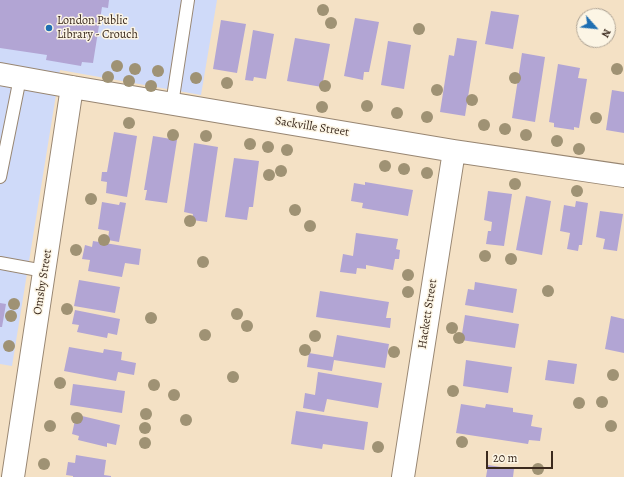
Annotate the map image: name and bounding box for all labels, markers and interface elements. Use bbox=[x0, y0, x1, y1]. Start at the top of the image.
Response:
north arrow bbox=[576, 8, 616, 48]
place label: London Public Library - Crouch bbox=[57, 14, 138, 42]
marker: London Public Library - Crouch bbox=[44, 23, 54, 33]
text: N bbox=[598, 26, 615, 40]
street label: Sackville Street bbox=[274, 114, 350, 140]
street label: Omsby Street bbox=[31, 248, 55, 316]
street label: Hackett Street bbox=[415, 278, 441, 350]
scale bar bbox=[488, 443, 555, 469]
text: 20 m bbox=[493, 450, 517, 466]

